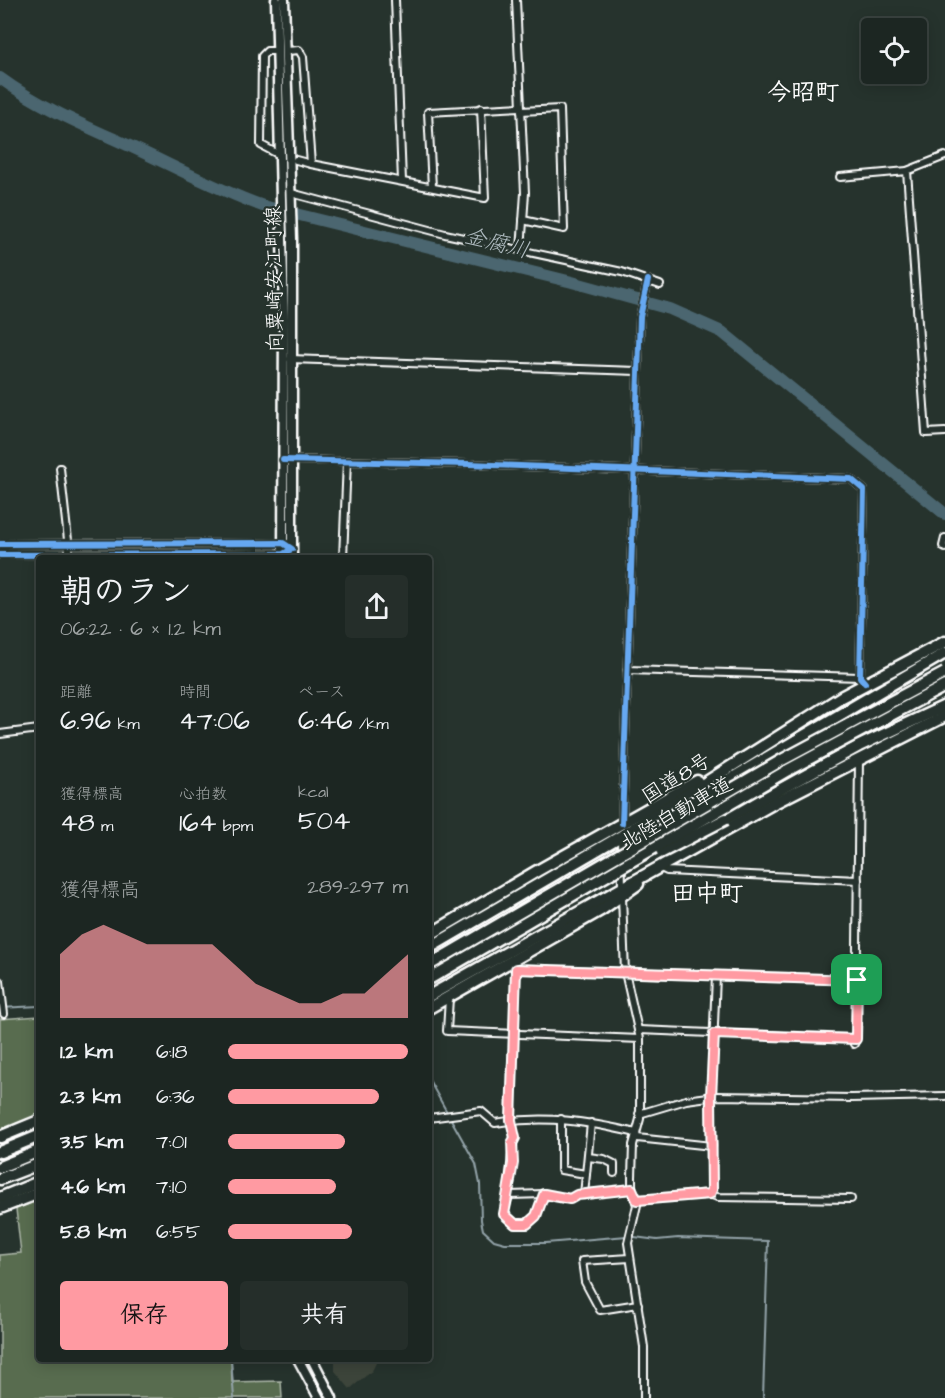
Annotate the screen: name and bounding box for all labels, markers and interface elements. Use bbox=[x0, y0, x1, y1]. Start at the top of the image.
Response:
map controls bbox=[861, 18, 927, 84]
button: locate bbox=[861, 18, 927, 84]
district label: 今昭町 bbox=[767, 76, 839, 110]
street label: 向粟崎安江町線 bbox=[259, 205, 290, 353]
water label: 金腐川 bbox=[461, 220, 532, 266]
text: 朝のラン bbox=[60, 569, 192, 615]
button: share bbox=[345, 575, 408, 638]
text: 06:22 · 6 × 1.2 km bbox=[60, 615, 221, 643]
text: 距離 bbox=[60, 681, 92, 703]
text: 時間 bbox=[179, 681, 211, 703]
text: ペース bbox=[298, 681, 345, 703]
text: 6.96 bbox=[60, 703, 111, 739]
text: 47:06 bbox=[179, 703, 250, 739]
text: 6:46 bbox=[298, 703, 353, 739]
text: km bbox=[111, 713, 140, 735]
text: /km bbox=[353, 713, 389, 735]
street label: 国道8号 bbox=[636, 746, 716, 811]
street label: 北陸自動車道 bbox=[614, 769, 738, 857]
text: kcal bbox=[298, 781, 329, 803]
text: 獲得標高 bbox=[60, 783, 124, 805]
text: 心拍数 bbox=[179, 783, 227, 805]
text: 504 bbox=[298, 803, 351, 839]
text: 48 bbox=[60, 805, 95, 841]
text: 164 bbox=[179, 805, 216, 841]
text: m bbox=[95, 815, 113, 837]
text: bpm bbox=[216, 815, 253, 837]
text: 289–297 m bbox=[307, 873, 408, 901]
text: 獲得標高 bbox=[60, 876, 140, 904]
district label: 田中町 bbox=[671, 877, 743, 911]
pin bbox=[831, 954, 882, 1005]
icon: arrive bbox=[840, 963, 873, 996]
text: 1.2 km bbox=[60, 1038, 113, 1066]
text: 6:18 bbox=[156, 1038, 187, 1066]
text: 2.3 km bbox=[60, 1083, 120, 1111]
text: 6:36 bbox=[156, 1083, 195, 1111]
text: 3.5 km bbox=[60, 1128, 123, 1156]
text: 7:01 bbox=[156, 1128, 187, 1156]
text: 4.6 km bbox=[60, 1173, 125, 1201]
text: 7:10 bbox=[156, 1173, 187, 1201]
text: 5.8 km bbox=[60, 1218, 126, 1246]
text: 6:55 bbox=[156, 1218, 200, 1246]
button: 保存 bbox=[60, 1281, 228, 1350]
button: 共有 bbox=[240, 1281, 408, 1350]

